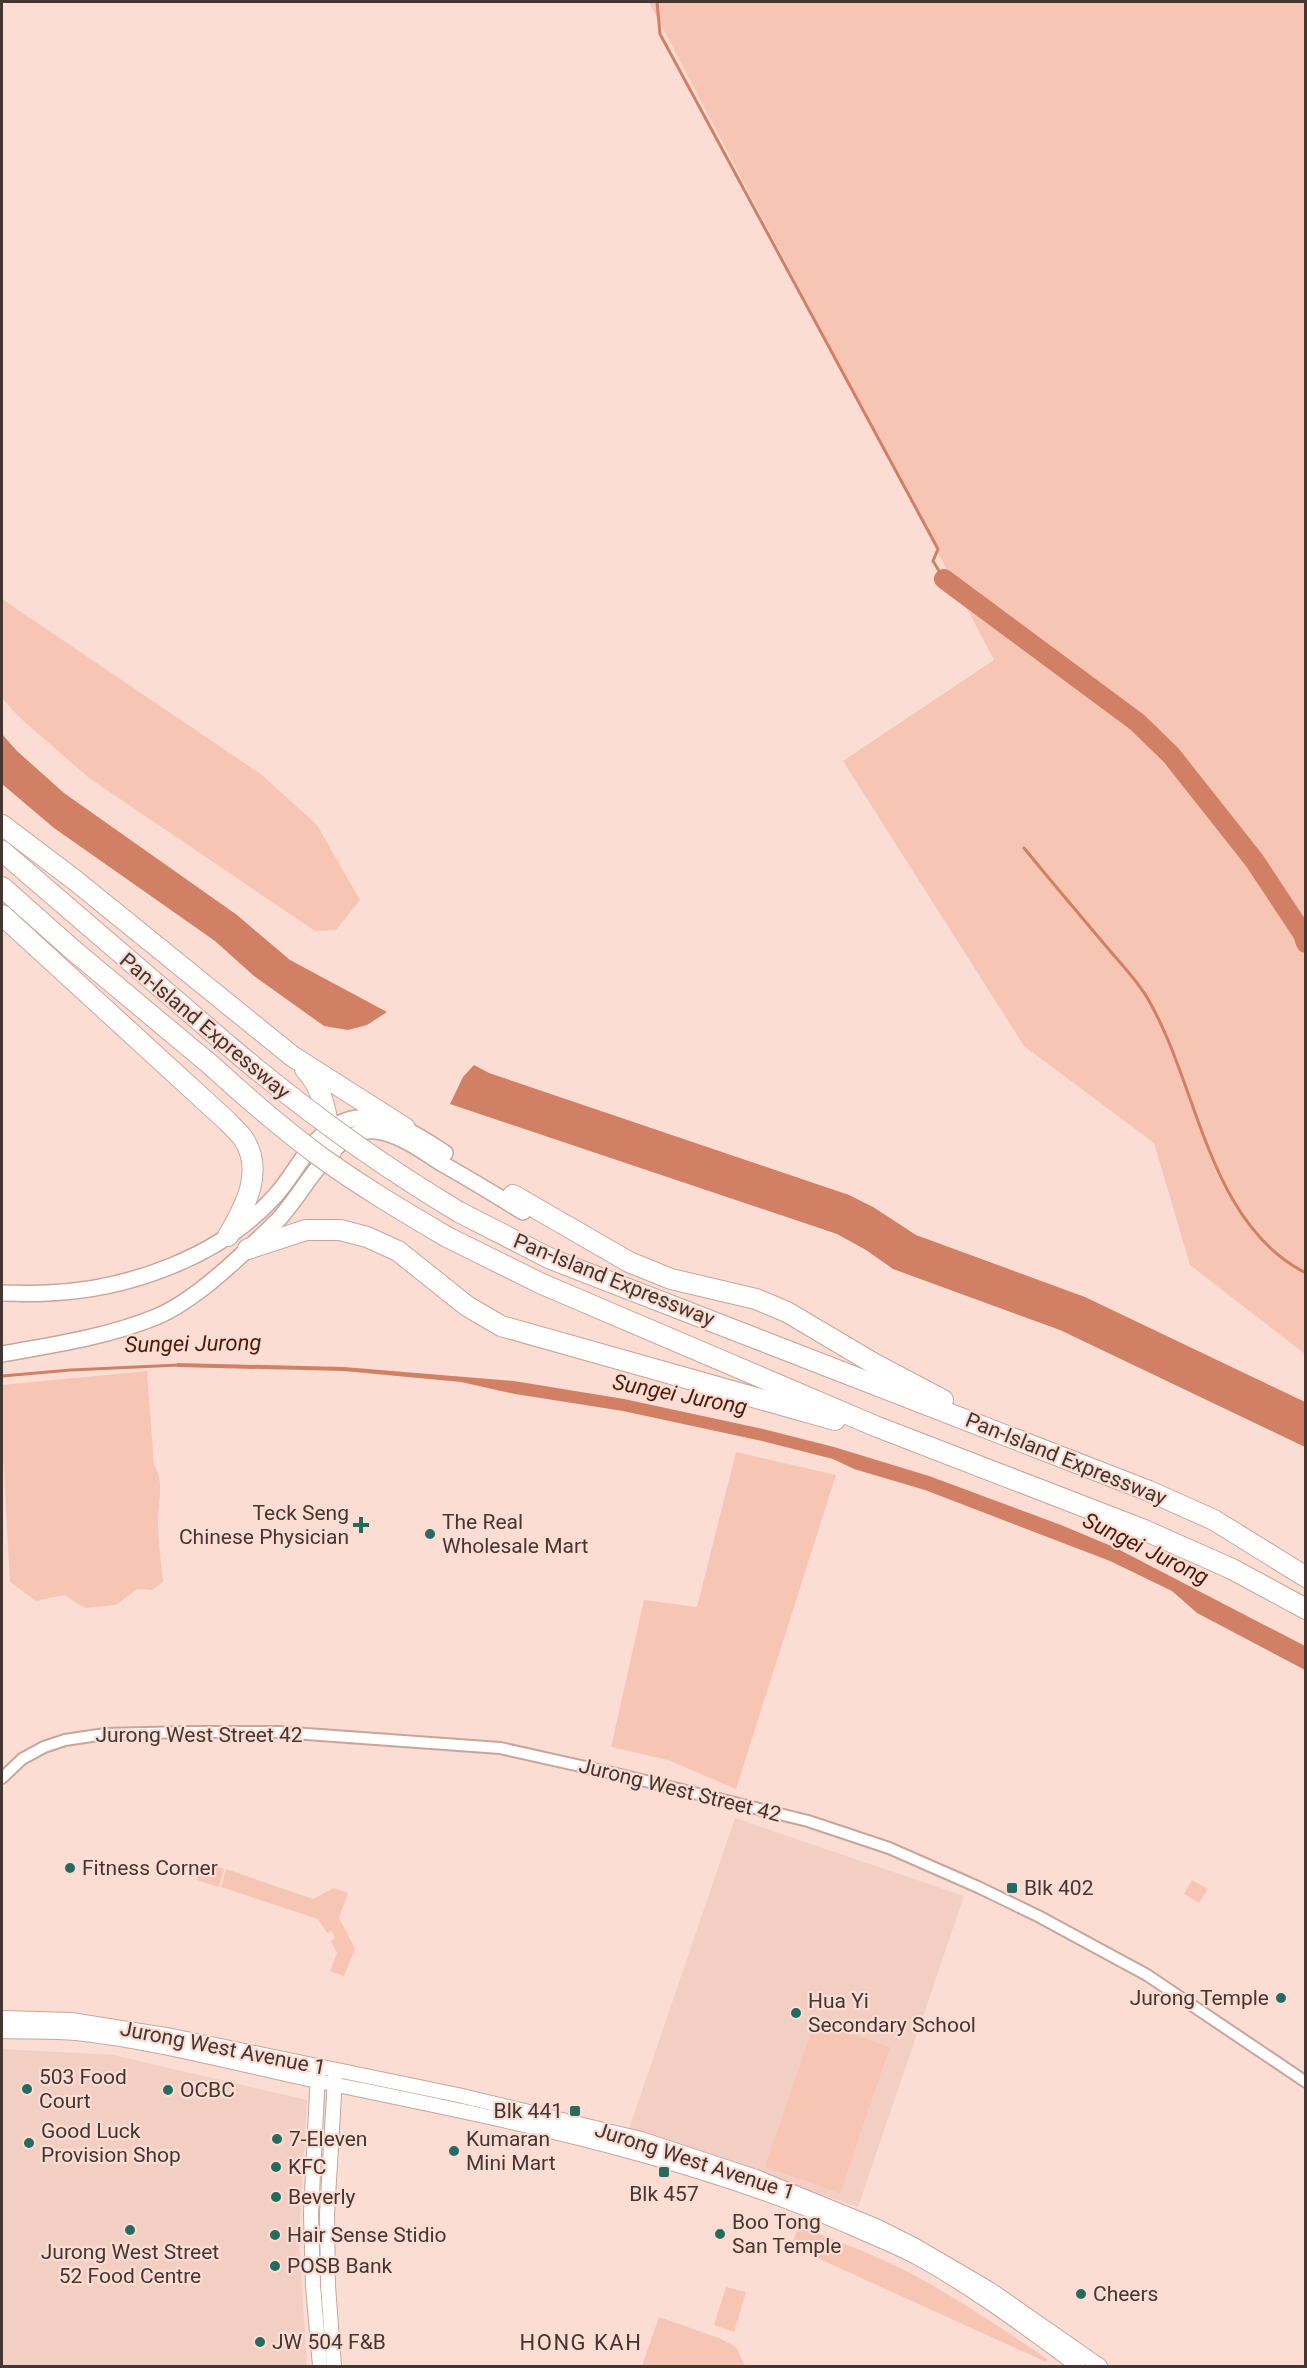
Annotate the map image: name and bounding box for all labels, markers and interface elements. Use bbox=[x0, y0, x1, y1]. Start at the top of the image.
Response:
street label: Pan-Island Expressway bbox=[115, 948, 295, 1104]
street label: Pan-Island Expressway bbox=[510, 1229, 718, 1331]
water label: Sungei Jurong bbox=[124, 1330, 262, 1357]
water label: Sungei Jurong bbox=[610, 1369, 749, 1420]
street label: Pan-Island Expressway bbox=[962, 1408, 1170, 1510]
place label: Teck Seng Chinese Physician bbox=[179, 1501, 349, 1549]
water label: Sungei Jurong bbox=[1079, 1507, 1213, 1590]
place label: The Real Wholesale Mart bbox=[442, 1510, 589, 1558]
marker: Teck Seng Chinese Physician bbox=[354, 1518, 368, 1532]
marker: The Real Wholesale Mart bbox=[423, 1527, 437, 1541]
street label: Jurong West Street 42 bbox=[95, 1723, 303, 1747]
street label: Jurong West Street 42 bbox=[577, 1753, 784, 1827]
place label: Fitness Corner bbox=[82, 1856, 218, 1880]
marker: Fitness Corner bbox=[63, 1861, 77, 1875]
place label: Blk 402 bbox=[1024, 1876, 1094, 1900]
marker: Blk 402 bbox=[1005, 1881, 1019, 1895]
place label: Jurong Temple bbox=[1130, 1986, 1269, 2010]
place label: Hua Yi Secondary School bbox=[808, 1989, 976, 2037]
marker: Jurong Temple bbox=[1274, 1991, 1288, 2005]
marker: Hua Yi Secondary School bbox=[789, 2006, 803, 2020]
street label: Jurong West Avenue 1 bbox=[118, 2016, 328, 2080]
place label: 503 Food Court bbox=[39, 2065, 127, 2113]
place label: OCBC bbox=[180, 2078, 235, 2102]
marker: 503 Food Court bbox=[20, 2082, 34, 2096]
marker: OCBC bbox=[161, 2083, 175, 2097]
place label: Blk 441 bbox=[494, 2099, 563, 2123]
marker: Blk 441 bbox=[568, 2104, 582, 2118]
street label: Jurong West Avenue 1 bbox=[592, 2117, 798, 2205]
place label: Good Luck Provision Shop bbox=[41, 2119, 181, 2167]
place label: 7-Eleven bbox=[289, 2127, 367, 2151]
place label: Kumaran Mini Mart bbox=[466, 2127, 556, 2175]
marker: 7-Eleven bbox=[270, 2132, 284, 2146]
marker: Good Luck Provision Shop bbox=[22, 2136, 36, 2150]
marker: Kumaran Mini Mart bbox=[447, 2144, 461, 2158]
place label: KFC bbox=[288, 2155, 326, 2179]
marker: KFC bbox=[269, 2160, 283, 2174]
marker: Blk 457 bbox=[657, 2165, 671, 2179]
place label: Blk 457 bbox=[629, 2182, 699, 2206]
place label: Beverly bbox=[288, 2185, 355, 2209]
marker: Beverly bbox=[269, 2190, 283, 2204]
place label: Boo Tong San Temple bbox=[732, 2210, 841, 2258]
marker: Jurong West Street 52 Food Centre bbox=[123, 2223, 137, 2237]
place label: Hair Sense Stidio bbox=[287, 2223, 447, 2247]
marker: Boo Tong San Temple bbox=[713, 2227, 727, 2241]
marker: Hair Sense Stidio bbox=[268, 2228, 282, 2242]
place label: Jurong West Street 52 Food Centre bbox=[41, 2240, 219, 2288]
place label: POSB Bank bbox=[287, 2254, 393, 2278]
marker: POSB Bank bbox=[268, 2259, 282, 2273]
place label: Cheers bbox=[1093, 2282, 1158, 2306]
marker: Cheers bbox=[1074, 2287, 1088, 2301]
place label: JW 504 F&B bbox=[272, 2330, 386, 2354]
district label: HONG KAH bbox=[520, 2330, 642, 2355]
marker: JW 504 F&B bbox=[253, 2335, 267, 2349]

